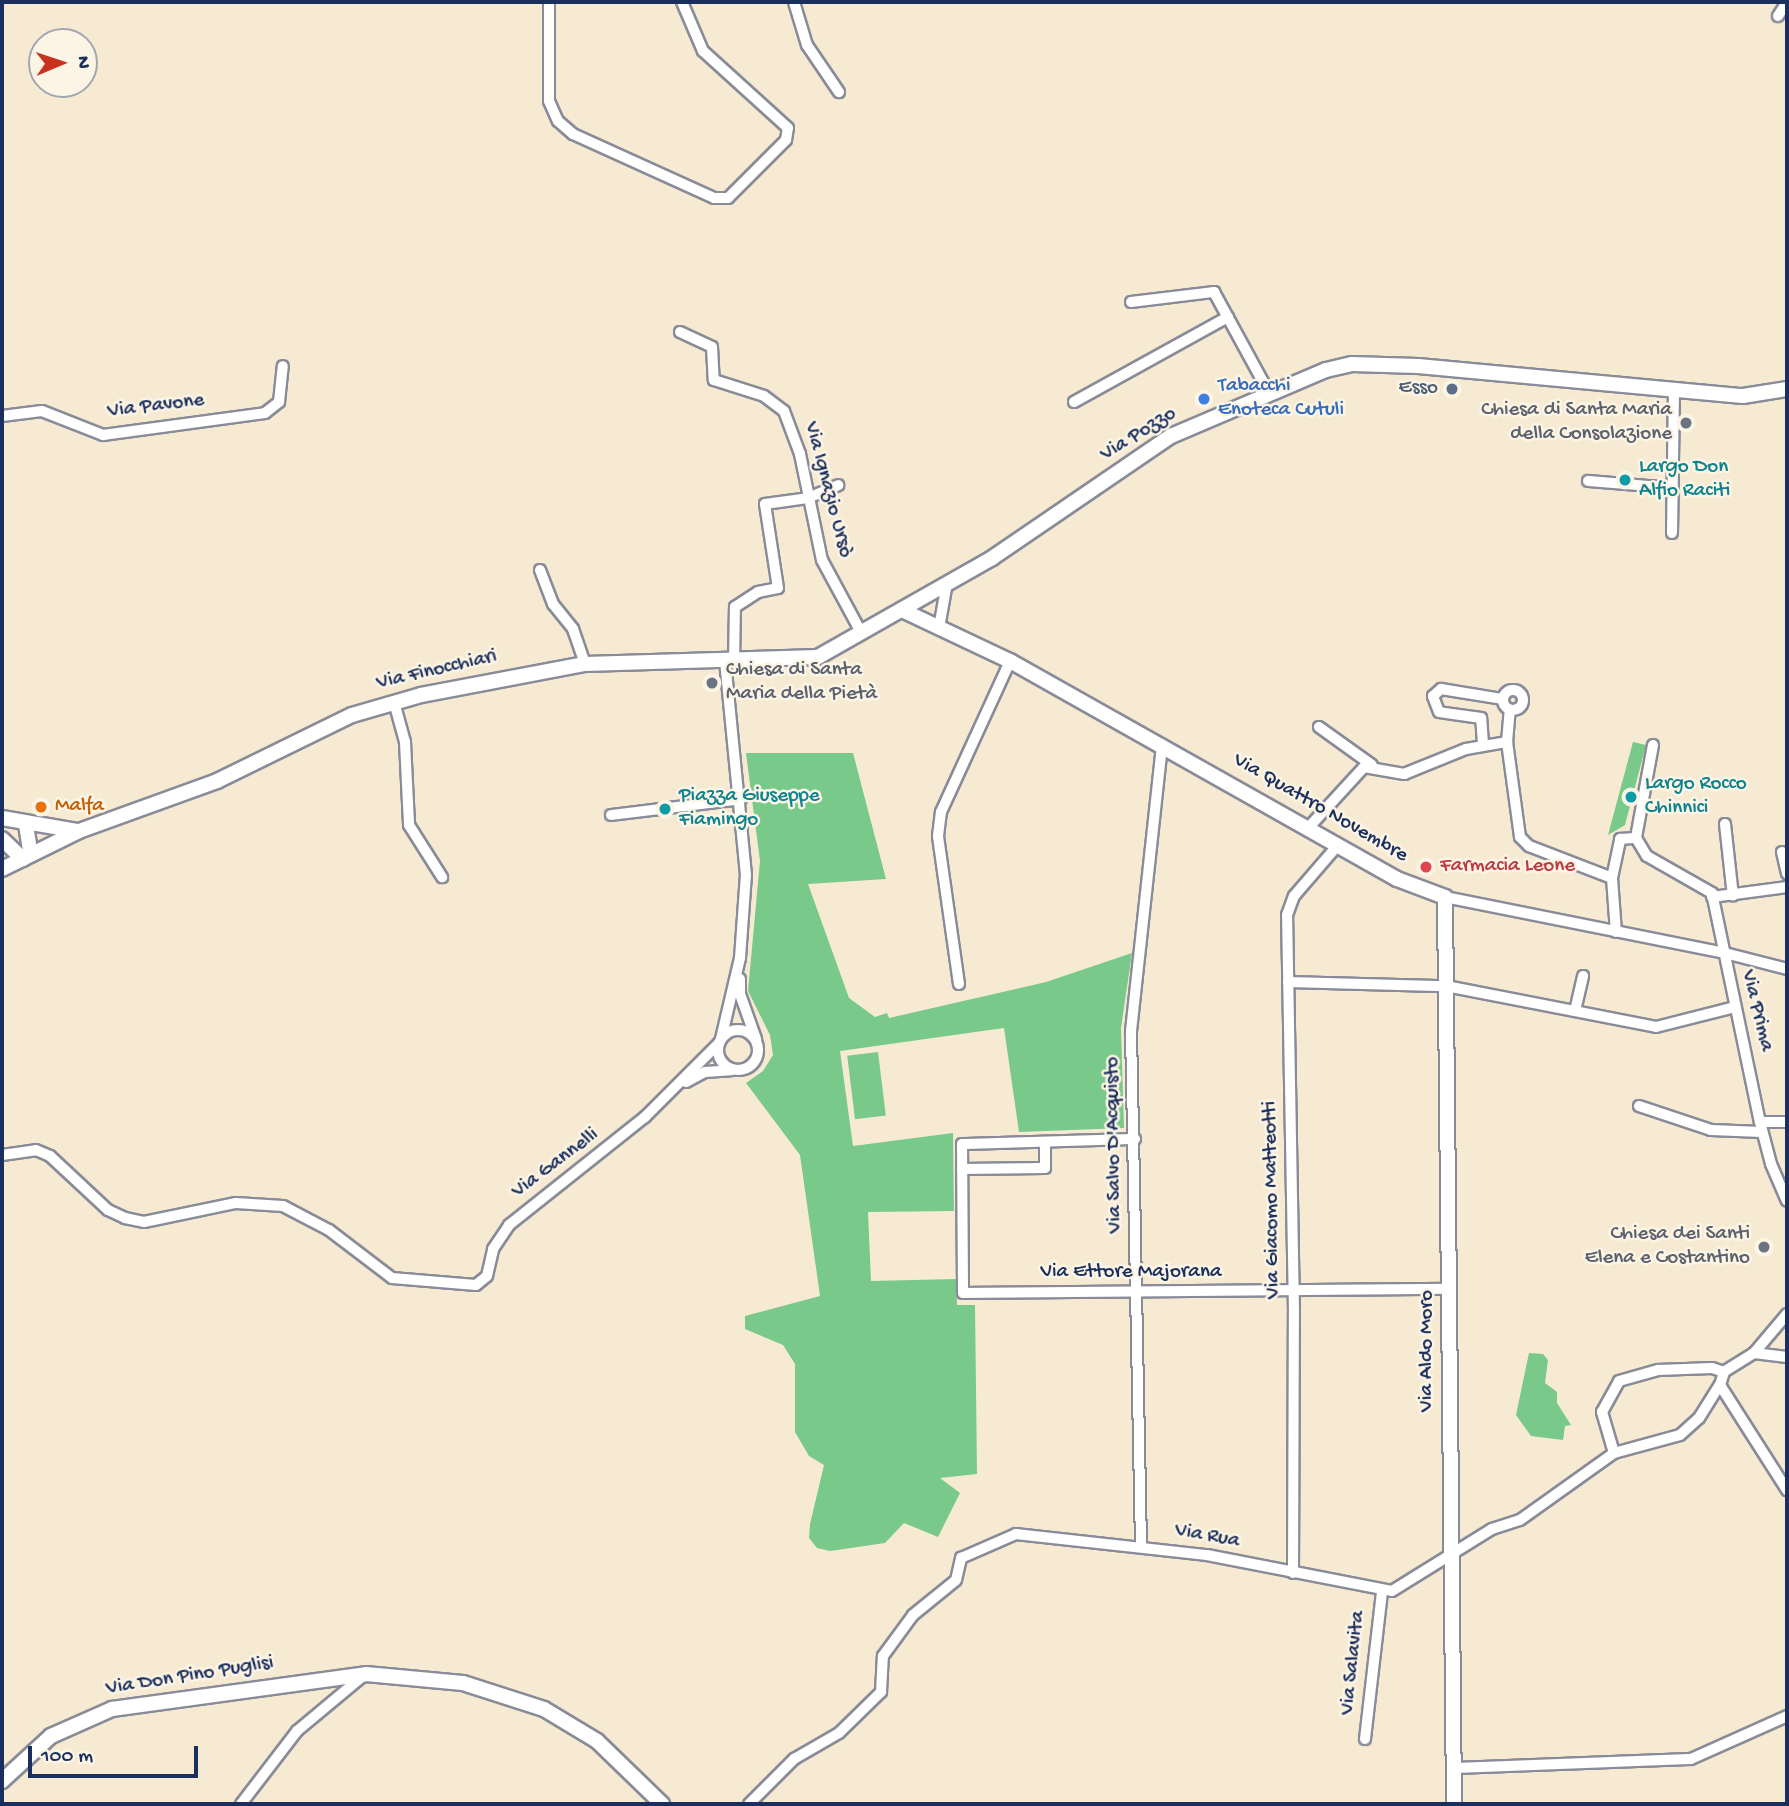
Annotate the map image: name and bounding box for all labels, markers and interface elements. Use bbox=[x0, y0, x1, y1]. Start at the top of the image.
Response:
north arrow bbox=[28, 28, 98, 98]
text: N bbox=[71, 56, 94, 69]
place label: Tabacchi Enoteca Cutuli bbox=[1218, 374, 1344, 424]
place label: Esso bbox=[1399, 376, 1438, 402]
marker: Esso bbox=[1444, 381, 1460, 397]
street label: Via Pavone bbox=[106, 389, 206, 425]
marker: Tabacchi Enoteca Cutuli bbox=[1196, 391, 1212, 407]
place label: Chiesa di Santa Maria della Consolazione bbox=[1481, 398, 1672, 448]
street label: Via Pozzo bbox=[1096, 402, 1182, 468]
marker: Chiesa di Santa Maria della Consolazione bbox=[1678, 415, 1694, 431]
street label: Via Ignazio Ursò bbox=[797, 419, 857, 561]
place label: Largo Don Alfio Raciti bbox=[1639, 455, 1730, 505]
marker: Largo Don Alfio Raciti bbox=[1617, 472, 1633, 488]
street label: Via Finocchiari bbox=[374, 645, 500, 697]
place label: Chiesa di Santa Maria della Pietà bbox=[726, 658, 877, 708]
marker: Chiesa di Santa Maria della Pietà bbox=[704, 675, 720, 691]
street label: Via Quattro Novembre bbox=[1228, 749, 1412, 869]
place label: Largo Rocco Chinnici bbox=[1645, 772, 1747, 822]
place label: Piazza Giuseppe Fiamingo bbox=[679, 784, 820, 834]
marker: Largo Rocco Chinnici bbox=[1623, 789, 1639, 805]
place label: Malfa bbox=[55, 794, 104, 820]
marker: Malfa bbox=[33, 799, 49, 815]
marker: Piazza Giuseppe Fiamingo bbox=[657, 801, 673, 817]
place label: Farmacia Leone bbox=[1440, 854, 1575, 880]
marker: Farmacia Leone bbox=[1418, 859, 1434, 875]
street label: Via Prima bbox=[1734, 968, 1778, 1054]
street label: Via Salvo D'Acquisto bbox=[1101, 1056, 1129, 1234]
street label: Via Giacomo Matteotti bbox=[1259, 1101, 1287, 1299]
street label: Via Gannelli bbox=[508, 1123, 604, 1205]
place label: Chiesa dei Santi Elena e Costantino bbox=[1585, 1222, 1750, 1272]
marker: Chiesa dei Santi Elena e Costantino bbox=[1756, 1239, 1772, 1255]
street label: Via Ettore Majorana bbox=[1040, 1260, 1222, 1286]
street label: Via Aldo Moro bbox=[1415, 1290, 1441, 1412]
street label: Via Rua bbox=[1173, 1519, 1241, 1555]
street label: Via Salavita bbox=[1336, 1610, 1372, 1716]
street label: Via Don Pino Puglisi bbox=[104, 1651, 276, 1703]
scale bar bbox=[32, 1732, 201, 1776]
text: 100 m bbox=[41, 1745, 93, 1770]

